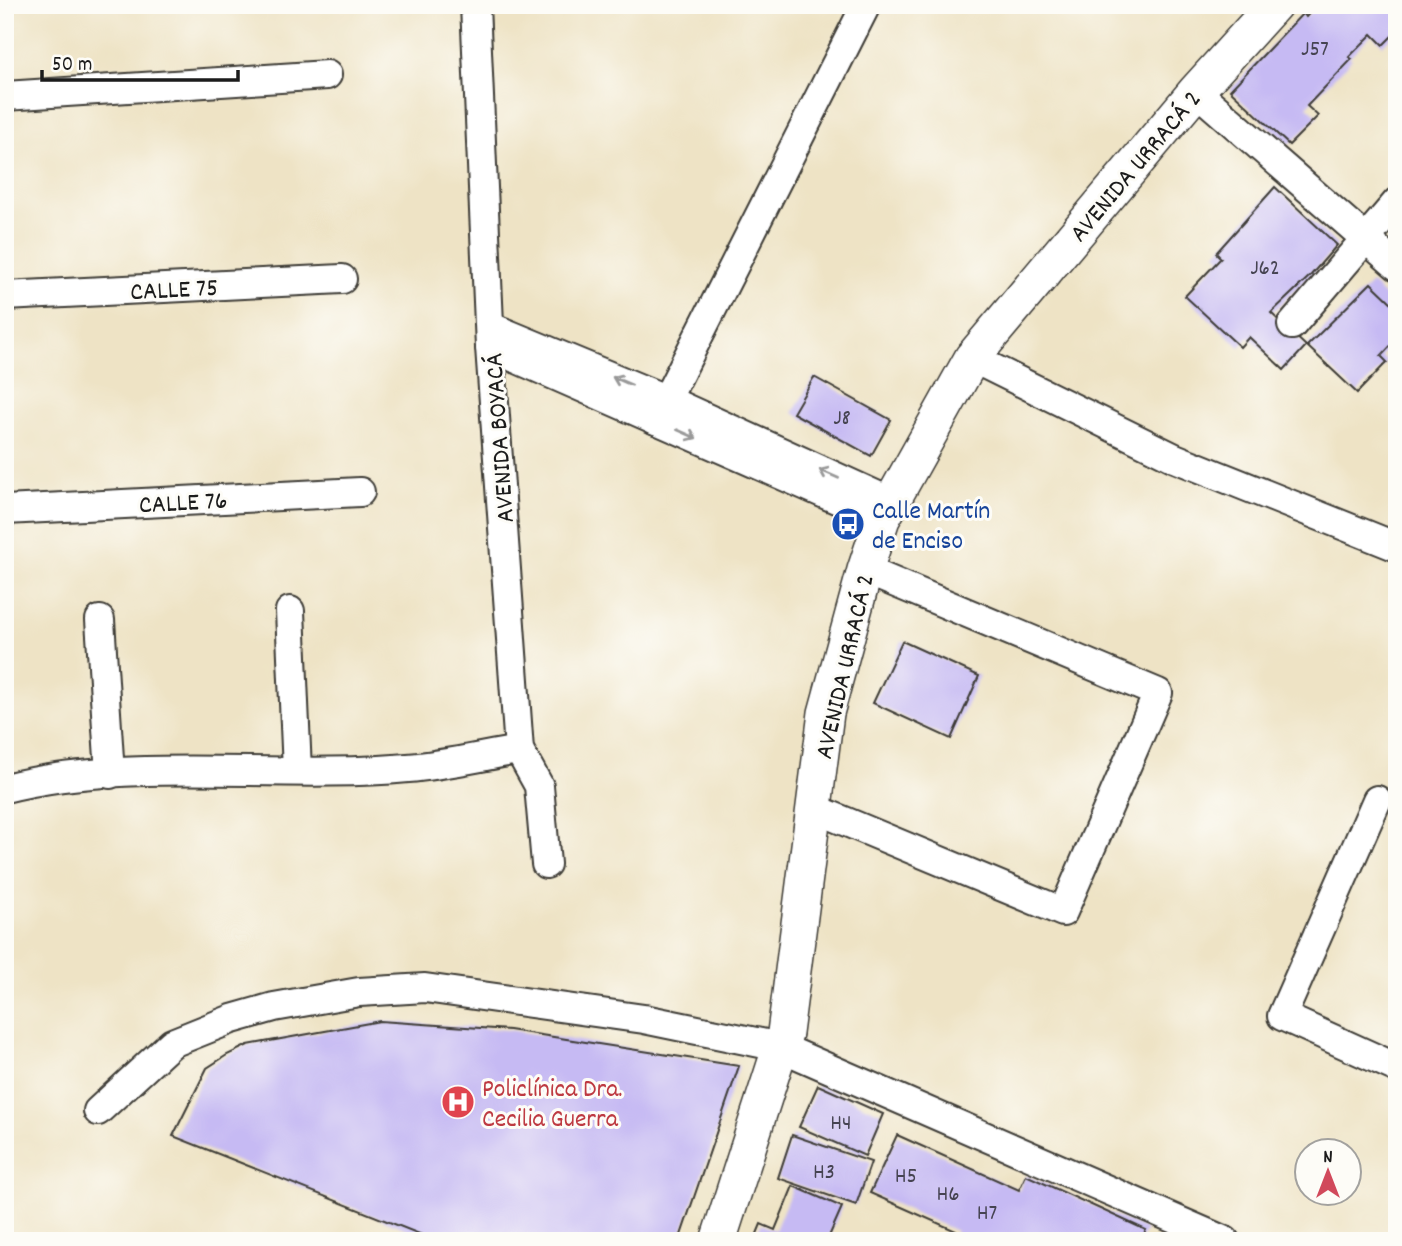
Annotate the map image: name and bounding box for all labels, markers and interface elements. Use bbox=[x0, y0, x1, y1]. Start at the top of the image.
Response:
house number: J57 bbox=[1301, 34, 1329, 67]
scale bar bbox=[42, 38, 238, 82]
text: 50 m bbox=[52, 51, 92, 81]
street label: AVENIDA URRACÁ 2 bbox=[1062, 83, 1211, 251]
house number: J62 bbox=[1250, 253, 1280, 286]
street label: CALLE 75 bbox=[129, 271, 219, 312]
street label: AVENIDA BOYACÁ bbox=[477, 352, 526, 524]
one-way arrow bbox=[611, 374, 633, 387]
house number: J8 bbox=[833, 403, 851, 436]
one-way arrow bbox=[676, 428, 697, 441]
one-way arrow bbox=[819, 467, 840, 480]
street label: CALLE 76 bbox=[138, 484, 228, 525]
place label: Calle Martín de Enciso bbox=[872, 494, 990, 561]
bus stop icon: Calle Martín de Enciso bbox=[829, 505, 867, 543]
street label: AVENIDA URRACÁ 2 bbox=[807, 571, 886, 763]
place label: Policlínica Dra. Cecilia Guerra bbox=[482, 1072, 623, 1139]
hospital icon: Policlínica Dra. Cecilia Guerra bbox=[439, 1083, 477, 1121]
house number: H4 bbox=[830, 1108, 852, 1141]
north arrow bbox=[1294, 1138, 1364, 1208]
text: N bbox=[1323, 1145, 1333, 1172]
house number: H3 bbox=[813, 1157, 835, 1190]
house number: H5 bbox=[895, 1161, 917, 1194]
house number: H6 bbox=[936, 1179, 960, 1212]
house number: H7 bbox=[977, 1198, 997, 1231]

